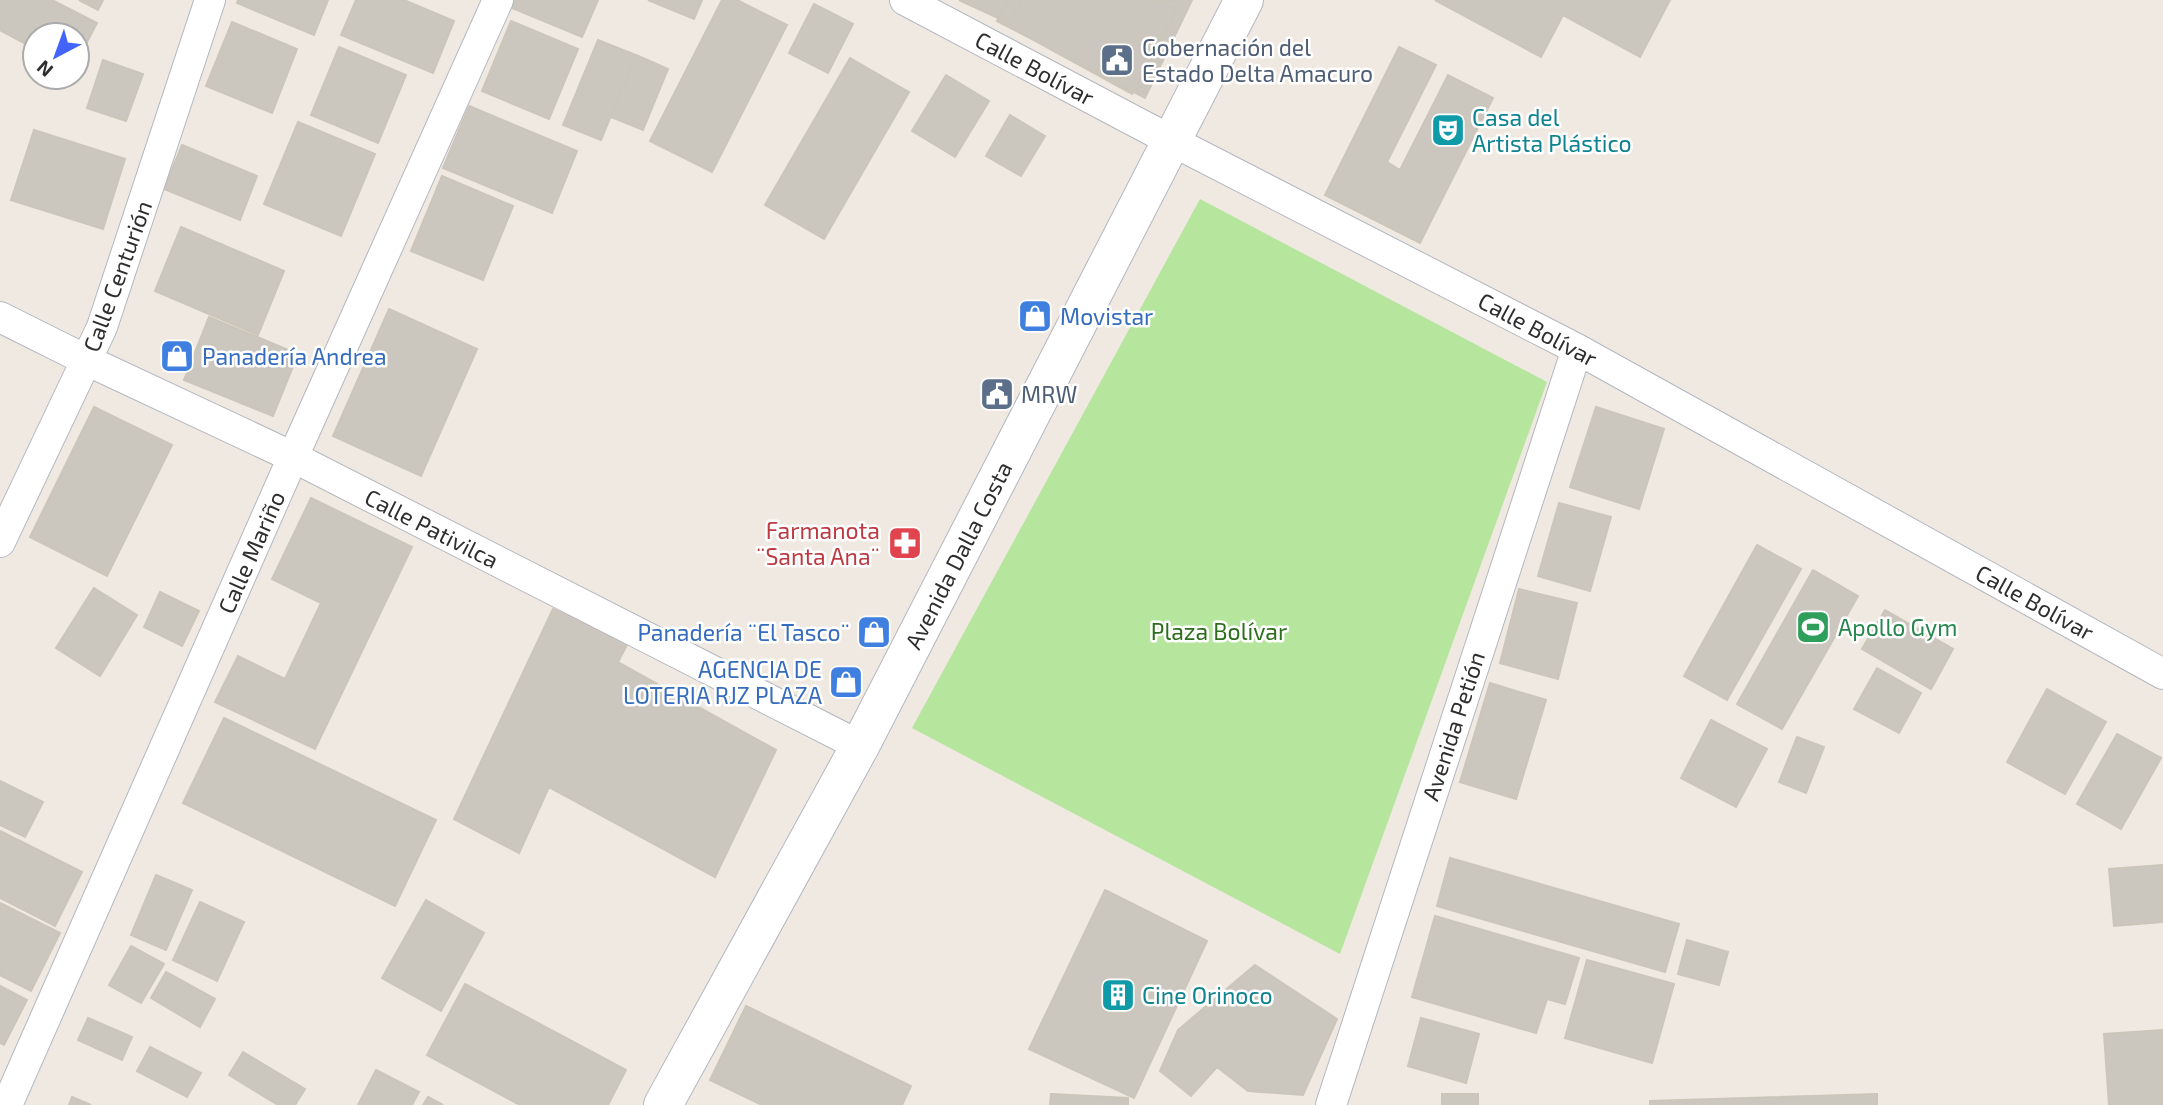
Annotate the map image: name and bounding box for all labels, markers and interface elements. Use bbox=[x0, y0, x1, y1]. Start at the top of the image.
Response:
north arrow bbox=[21, 21, 91, 91]
street label: Calle Bolívar bbox=[971, 25, 1099, 111]
place label: Gobernación del Estado Delta Amacuro bbox=[1142, 33, 1373, 87]
public building icon: Gobernación del Estado Delta Amacuro bbox=[1098, 41, 1136, 79]
text: N bbox=[32, 56, 57, 82]
place label: Casa del Artista Plástico bbox=[1472, 103, 1632, 157]
theatre icon: Casa del Artista Plástico bbox=[1429, 111, 1467, 149]
street label: Calle Centurión bbox=[77, 197, 157, 355]
street label: Calle Bolívar bbox=[1474, 286, 1602, 372]
shop icon: Movistar bbox=[1016, 297, 1054, 335]
place label: Movistar bbox=[1060, 302, 1153, 330]
shop icon: Panadería Andrea bbox=[158, 337, 196, 375]
place label: Panadería Andrea bbox=[202, 342, 387, 370]
public building icon: MRW bbox=[978, 375, 1016, 413]
place label: MRW bbox=[1021, 380, 1077, 408]
street label: Avenida Dalla Costa bbox=[899, 457, 1017, 653]
street label: Calle Pativilca bbox=[361, 482, 503, 574]
street label: Calle Mariño bbox=[212, 486, 290, 618]
place label: Farmanota ¨Santa Ana¨ bbox=[756, 516, 880, 570]
pharmacy icon: Farmanota ¨Santa Ana¨ bbox=[886, 524, 924, 562]
street label: Calle Bolívar bbox=[1971, 558, 2099, 646]
sports icon: Apollo Gym bbox=[1794, 608, 1832, 646]
shop icon: Panadería ¨El Tasco¨ bbox=[855, 613, 893, 651]
place label: Apollo Gym bbox=[1838, 613, 1957, 641]
park label: Plaza Bolívar bbox=[1151, 617, 1287, 645]
place label: Panadería ¨El Tasco¨ bbox=[637, 618, 850, 646]
street label: Avenida Petión bbox=[1416, 648, 1490, 804]
place label: AGENCIA DE LOTERIA RJZ PLAZA bbox=[623, 655, 823, 709]
shop icon: AGENCIA DE LOTERIA RJZ PLAZA bbox=[827, 663, 865, 701]
building icon: Cine Orinoco bbox=[1099, 976, 1137, 1014]
place label: Cine Orinoco bbox=[1142, 981, 1273, 1009]

